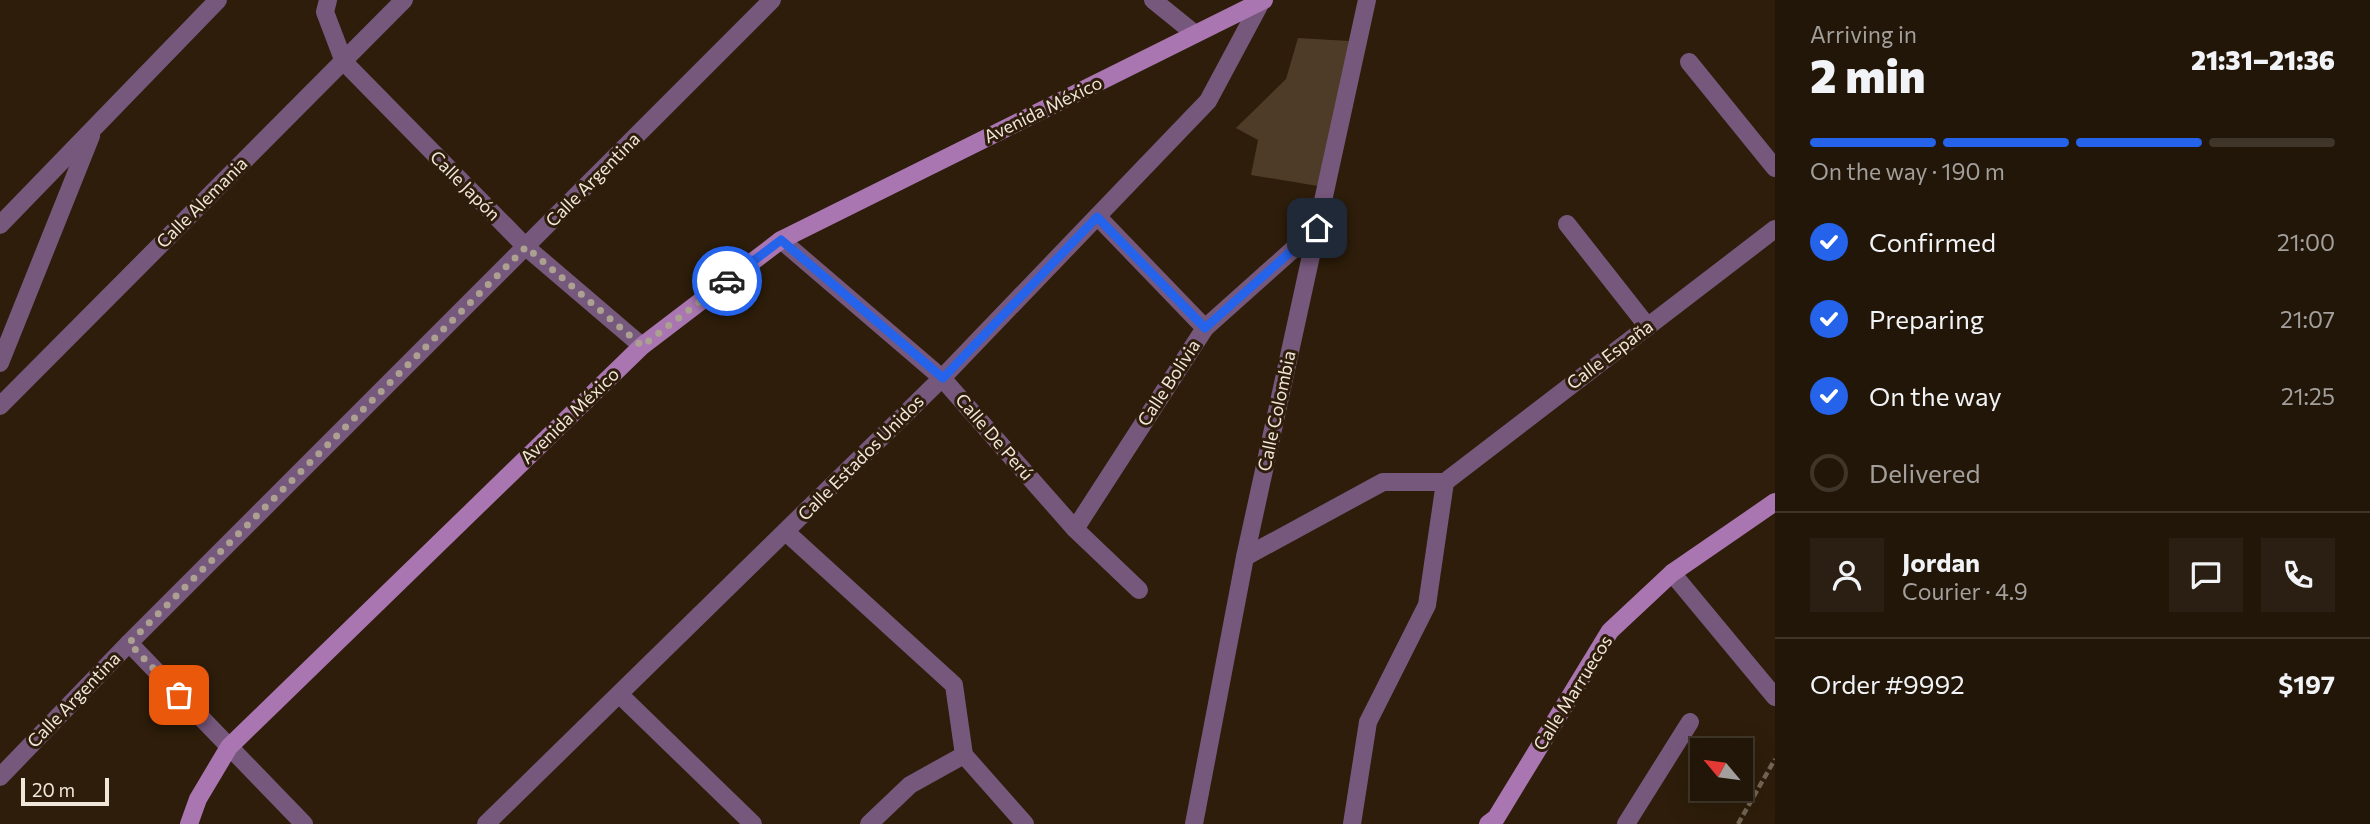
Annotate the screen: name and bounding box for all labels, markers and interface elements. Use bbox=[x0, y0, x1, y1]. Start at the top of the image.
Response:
text: Arriving in bbox=[1810, 20, 1917, 48]
text: 21:31–21:36 bbox=[2191, 44, 2335, 75]
text: 2 min bbox=[1810, 46, 1926, 102]
street label: Avenida México bbox=[980, 71, 1105, 147]
street label: Calle Argentina bbox=[540, 127, 644, 231]
street label: Calle Japón bbox=[426, 146, 505, 225]
street label: Calle Alemania bbox=[151, 152, 251, 252]
text: On the way · 190 m bbox=[1810, 157, 2005, 185]
pin bbox=[1287, 198, 1347, 258]
icon: home bbox=[1298, 209, 1336, 247]
icon: check bbox=[1810, 223, 1848, 261]
text: Confirmed bbox=[1869, 226, 1996, 257]
text: 21:00 bbox=[2277, 228, 2335, 256]
courier bbox=[692, 246, 762, 316]
icon: car bbox=[708, 262, 746, 300]
icon: check bbox=[1810, 300, 1848, 338]
text: Preparing bbox=[1869, 303, 1984, 334]
text: 21:07 bbox=[2280, 305, 2335, 333]
street label: Calle España bbox=[1562, 315, 1657, 394]
street label: Calle Bolivia bbox=[1132, 335, 1204, 430]
street label: Calle Colombia bbox=[1253, 349, 1300, 473]
street label: Avenida México bbox=[515, 363, 623, 468]
icon: check bbox=[1810, 377, 1848, 415]
text: On the way bbox=[1869, 380, 2002, 411]
text: 21:25 bbox=[2281, 382, 2335, 410]
street label: Calle De Perú bbox=[951, 388, 1038, 484]
street label: Calle Estados Unidos bbox=[793, 390, 928, 525]
text: Delivered bbox=[1869, 457, 1980, 488]
button: person bbox=[1810, 538, 1884, 612]
button: chat bbox=[2169, 538, 2243, 612]
button: phone bbox=[2261, 538, 2335, 612]
text: Jordan bbox=[1902, 546, 1980, 577]
text: Courier · 4.9 bbox=[1902, 577, 2028, 605]
street label: Calle Marruecos bbox=[1528, 631, 1616, 754]
street label: Calle Argentina bbox=[22, 647, 124, 752]
pin bbox=[149, 665, 209, 725]
text: Order #9992 bbox=[1810, 668, 1965, 699]
text: $197 bbox=[2278, 668, 2335, 699]
icon: bag bbox=[160, 676, 198, 714]
north arrow bbox=[1690, 738, 1754, 802]
map controls bbox=[1690, 738, 1753, 801]
scale bar bbox=[21, 775, 108, 807]
text: 20 m bbox=[32, 778, 75, 801]

